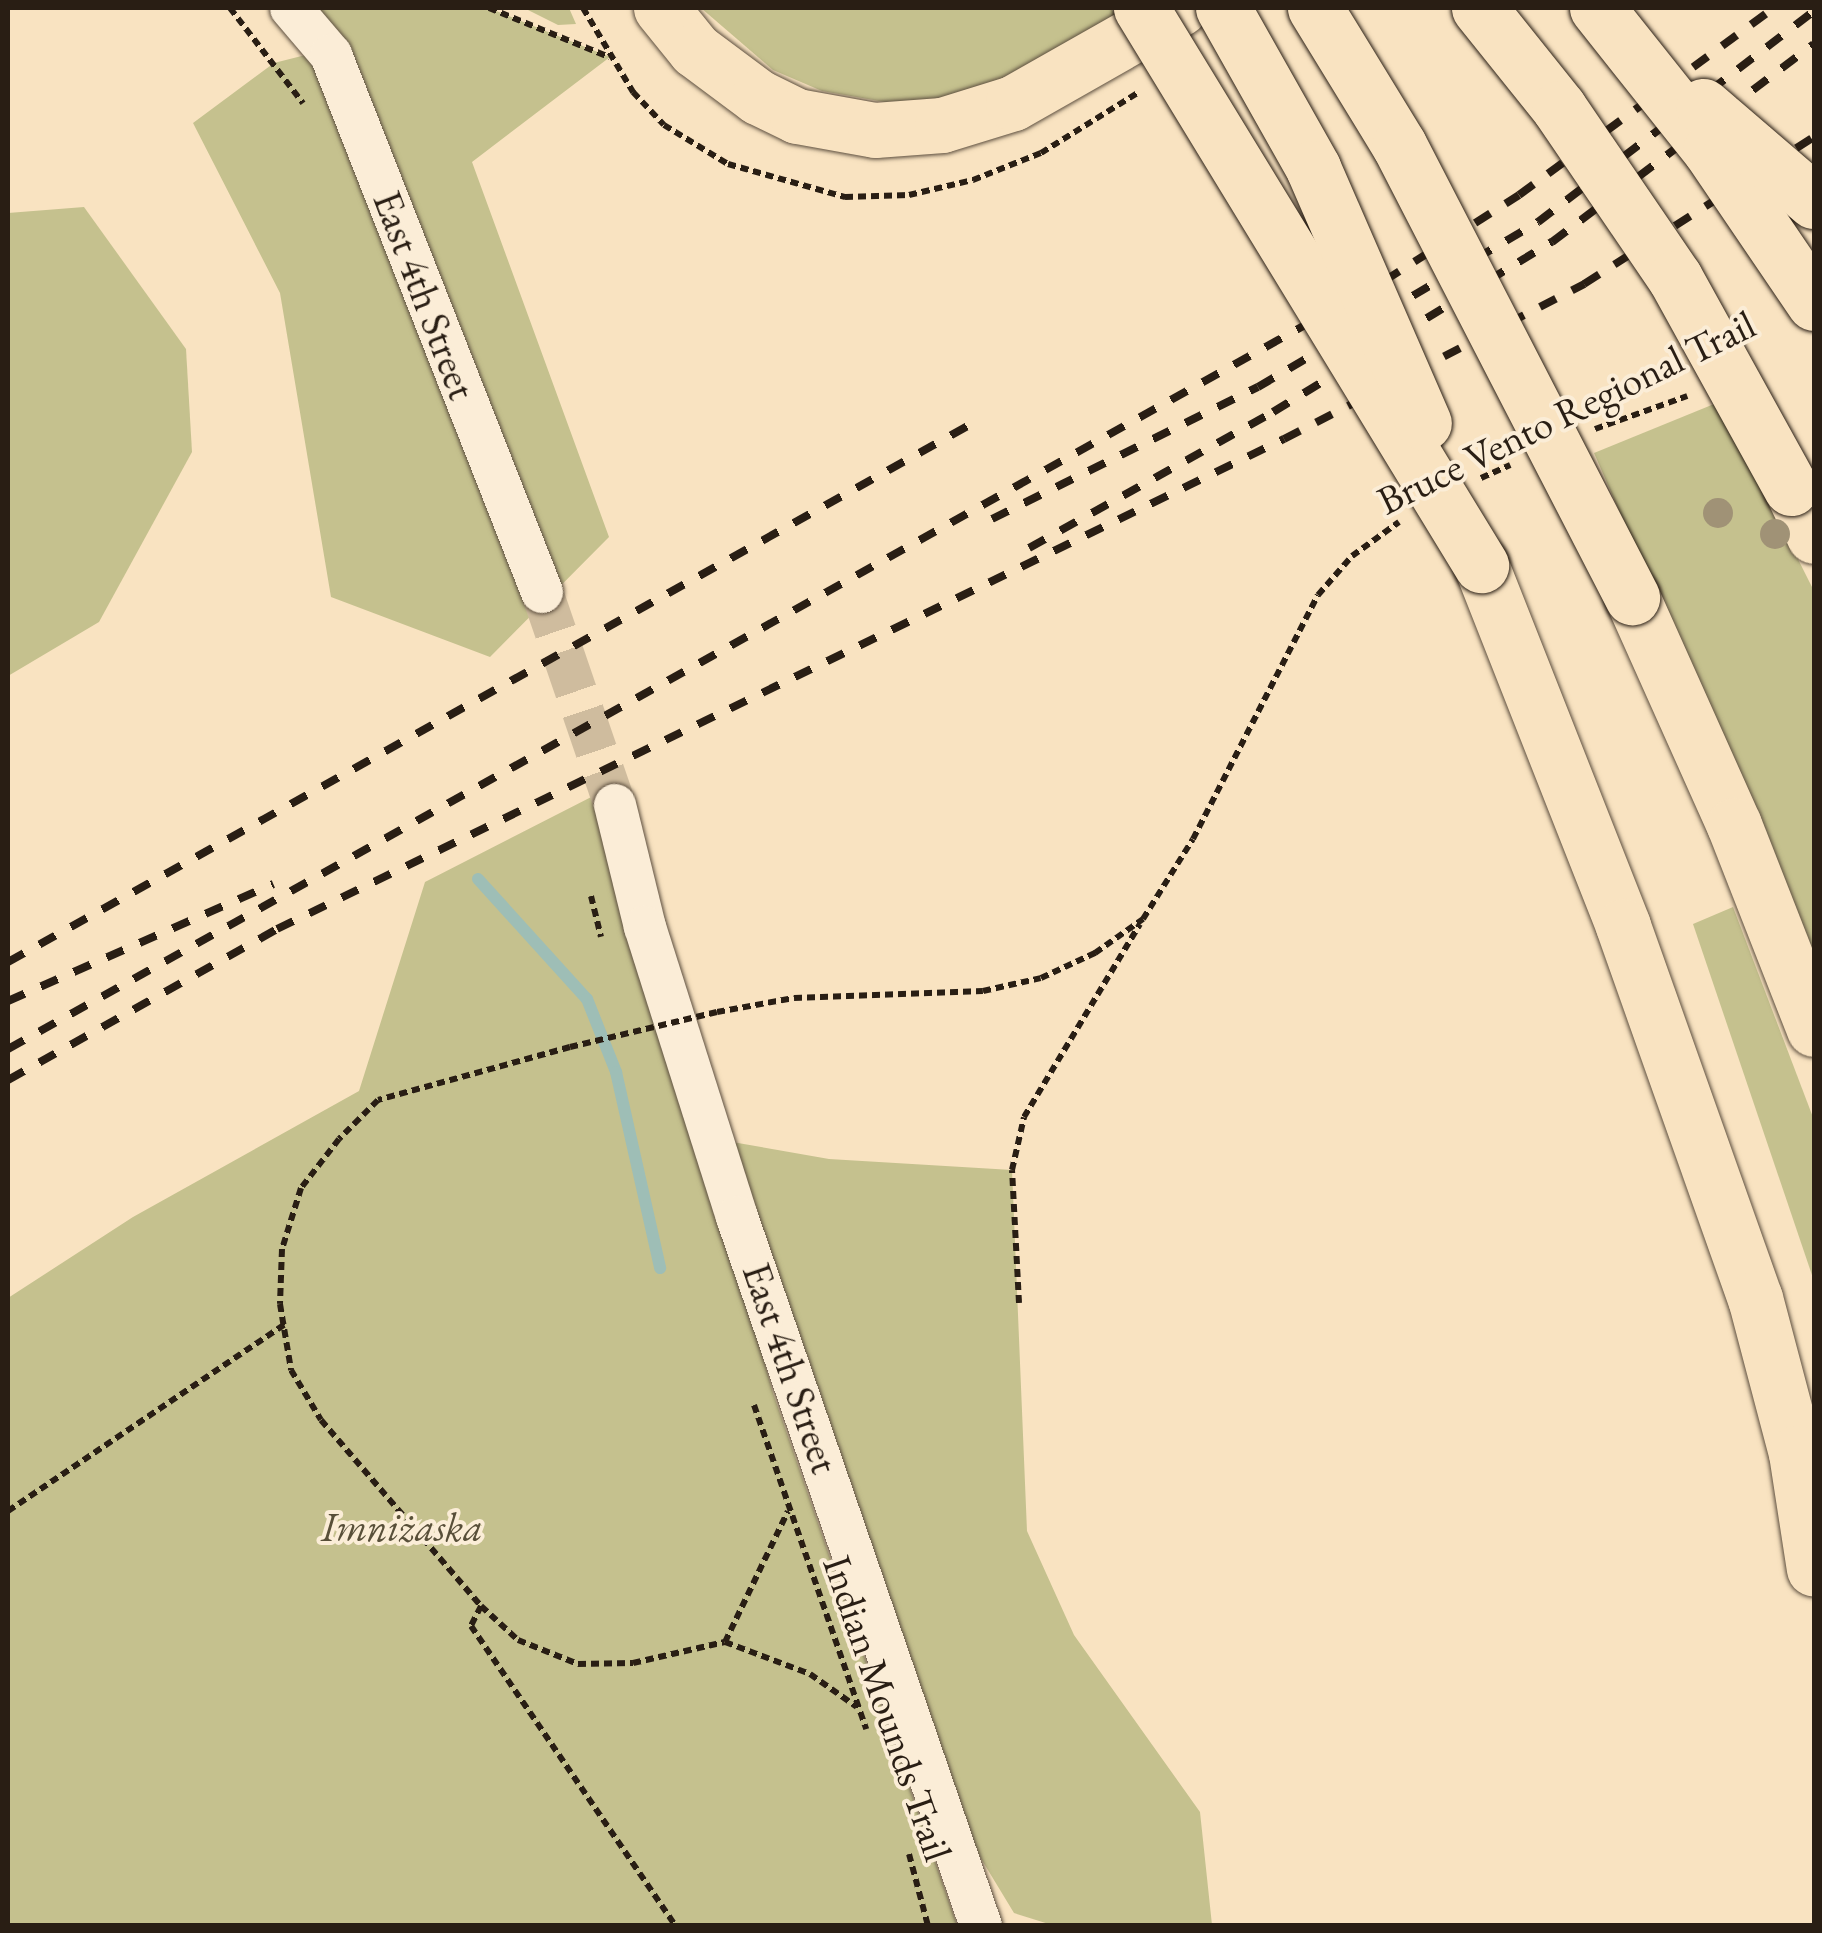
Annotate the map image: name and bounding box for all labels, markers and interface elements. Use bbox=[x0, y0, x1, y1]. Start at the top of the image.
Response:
street label: East 4th Street bbox=[363, 184, 487, 406]
street label: Bruce Vento Regional Trail bbox=[1369, 300, 1763, 524]
street label: East 4th Street bbox=[733, 1257, 849, 1479]
park label: Imniżaska bbox=[321, 1503, 483, 1551]
street label: Indian Mounds Trail bbox=[813, 1549, 963, 1867]

